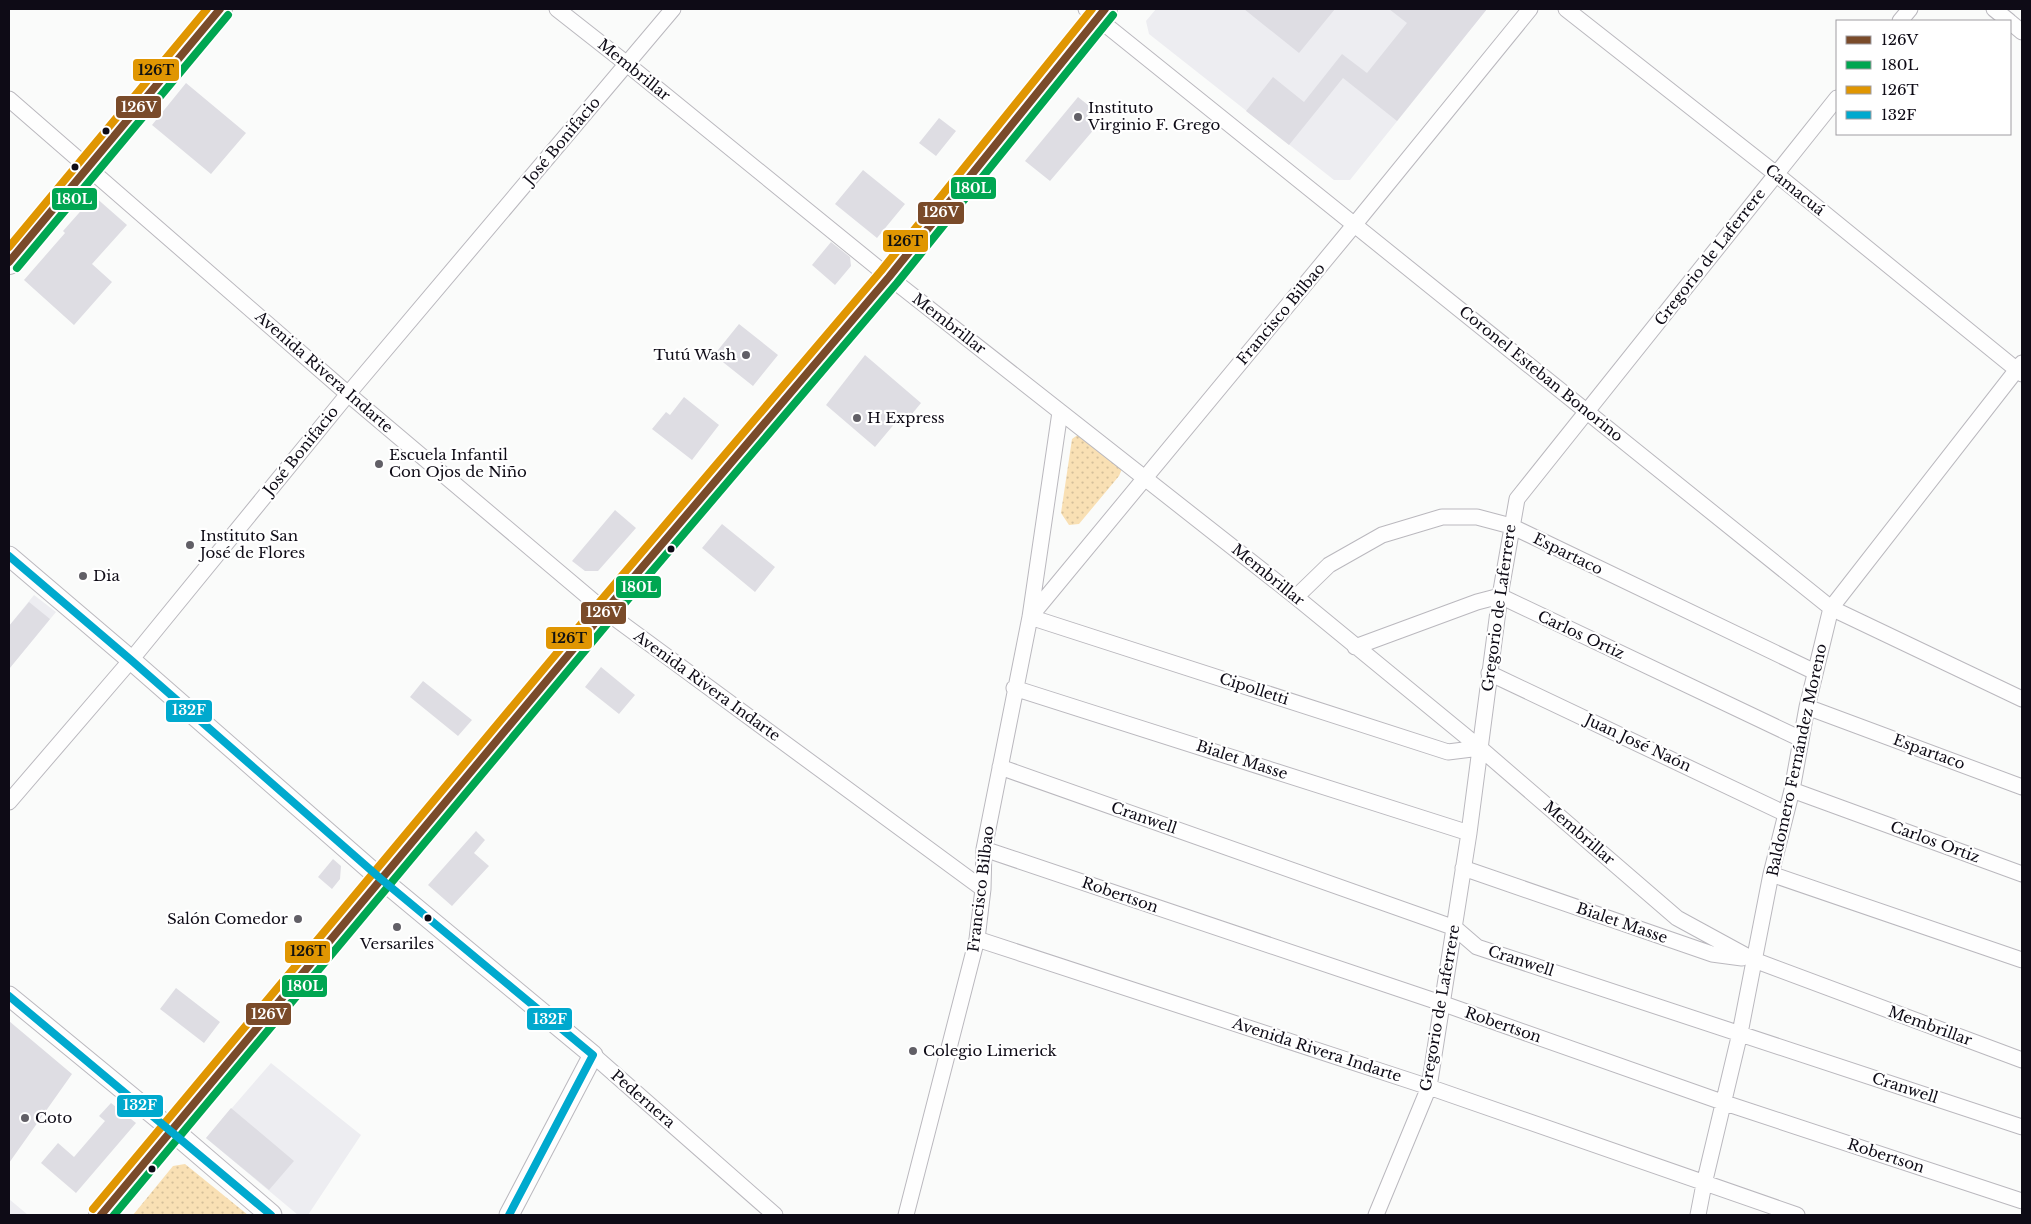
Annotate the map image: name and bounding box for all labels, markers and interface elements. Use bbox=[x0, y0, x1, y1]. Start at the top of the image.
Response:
legend bbox=[1836, 20, 2011, 135]
text: 126V bbox=[1881, 30, 1919, 49]
street label: Membrillar bbox=[594, 35, 675, 105]
text: 180L bbox=[1881, 55, 1918, 74]
line badge: 126T bbox=[132, 58, 180, 82]
text: 126T bbox=[138, 61, 175, 79]
text: 126T bbox=[1881, 80, 1919, 99]
street label: José Bonifacio bbox=[518, 93, 604, 190]
line badge: 126V bbox=[115, 95, 162, 119]
text: 126V bbox=[121, 98, 158, 116]
place label: Instituto Virginio F. Grego bbox=[1087, 98, 1220, 134]
text: 132F bbox=[1881, 105, 1916, 124]
marker: Instituto Virginio F. Grego bbox=[1072, 111, 1084, 123]
unlabelled marker bbox=[101, 126, 111, 136]
street label: Camacuá bbox=[1762, 160, 1829, 220]
unlabelled marker bbox=[70, 162, 80, 172]
line badge: 180L bbox=[950, 176, 997, 200]
text: 180L bbox=[955, 179, 991, 197]
street label: Gregorio de Laferrere bbox=[1650, 184, 1769, 329]
line badge: 180L bbox=[51, 187, 98, 211]
text: 180L bbox=[56, 190, 92, 208]
line badge: 126V bbox=[917, 201, 965, 225]
text: 126V bbox=[923, 203, 960, 221]
line badge: 126T bbox=[882, 229, 929, 253]
text: 126T bbox=[887, 232, 924, 250]
street label: Francisco Bilbao bbox=[1232, 259, 1329, 369]
street label: Membrillar bbox=[909, 289, 990, 359]
street label: Coronel Esteban Bonorino bbox=[1456, 302, 1627, 446]
street label: Avenida Rivera Indarte bbox=[251, 306, 397, 437]
place label: Tutú Wash bbox=[654, 345, 736, 364]
marker: Tutú Wash bbox=[740, 349, 752, 361]
street label: José Bonifacio bbox=[258, 402, 342, 501]
place label: H Express bbox=[867, 408, 945, 427]
marker: H Express bbox=[851, 412, 863, 424]
place label: Escuela Infantil Con Ojos de Niño bbox=[389, 445, 527, 481]
marker: Escuela Infantil Con Ojos de Niño bbox=[373, 458, 385, 470]
street label: Gregorio de Laferrere bbox=[1477, 523, 1520, 693]
place label: Instituto San José de Flores bbox=[198, 526, 305, 562]
street label: Espartaco bbox=[1530, 529, 1606, 579]
marker: Instituto San José de Flores bbox=[184, 539, 196, 551]
street label: Membrillar bbox=[1228, 540, 1309, 610]
unlabelled marker bbox=[666, 544, 676, 554]
place label: Dia bbox=[93, 566, 120, 585]
marker: Dia bbox=[77, 570, 89, 582]
line badge: 180L bbox=[615, 575, 662, 599]
text: 180L bbox=[621, 578, 657, 596]
line badge: 126V bbox=[580, 601, 627, 625]
text: 126V bbox=[586, 603, 623, 621]
street label: Carlos Ortiz bbox=[1535, 606, 1628, 663]
street label: Avenida Rivera Indarte bbox=[630, 625, 784, 745]
line badge: 126T bbox=[545, 626, 593, 650]
text: 126T bbox=[551, 629, 588, 647]
street label: Baldomero Fernández Moreno bbox=[1763, 642, 1831, 878]
street label: Cipolletti bbox=[1217, 668, 1291, 709]
line badge: 132F bbox=[165, 699, 213, 723]
text: 132F bbox=[172, 701, 206, 719]
street label: Juan José Naón bbox=[1580, 709, 1694, 775]
street label: Espartaco bbox=[1891, 730, 1968, 773]
street label: Bialet Masse bbox=[1194, 736, 1290, 783]
street label: Cranwell bbox=[1109, 797, 1180, 838]
street label: Membrillar bbox=[1540, 797, 1619, 869]
street label: Carlos Ortiz bbox=[1888, 817, 1982, 866]
street label: Francisco Bilbao bbox=[963, 824, 998, 953]
street label: Robertson bbox=[1079, 873, 1161, 916]
street label: Bialet Masse bbox=[1574, 898, 1670, 947]
place label: Salón Comedor bbox=[167, 909, 289, 928]
marker: Salón Comedor bbox=[292, 913, 304, 925]
unlabelled marker bbox=[423, 913, 433, 923]
marker: Versariles bbox=[391, 921, 403, 933]
street label: Gregorio de Laferrere bbox=[1415, 923, 1464, 1093]
place label: Versariles bbox=[359, 934, 434, 953]
line badge: 126T bbox=[284, 940, 331, 964]
street label: Cranwell bbox=[1486, 941, 1557, 980]
text: 126T bbox=[290, 942, 327, 960]
line badge: 180L bbox=[281, 974, 328, 998]
text: 180L bbox=[287, 977, 323, 995]
line badge: 126V bbox=[245, 1002, 292, 1026]
street label: Membrillar bbox=[1886, 1002, 1976, 1050]
street label: Robertson bbox=[1462, 1003, 1544, 1046]
text: 126V bbox=[251, 1005, 288, 1023]
line badge: 132F bbox=[526, 1007, 573, 1031]
text: 132F bbox=[533, 1010, 567, 1028]
street label: Avenida Rivera Indarte bbox=[1229, 1013, 1404, 1086]
place label: Colegio Limerick bbox=[923, 1041, 1058, 1060]
marker: Colegio Limerick bbox=[907, 1045, 919, 1057]
street label: Pedernera bbox=[607, 1066, 680, 1132]
street label: Cranwell bbox=[1870, 1068, 1941, 1107]
line badge: 132F bbox=[116, 1094, 164, 1118]
text: 132F bbox=[123, 1096, 157, 1114]
place label: Coto bbox=[35, 1108, 73, 1127]
marker: Coto bbox=[19, 1112, 31, 1124]
street label: Robertson bbox=[1845, 1134, 1927, 1177]
unlabelled marker bbox=[147, 1164, 157, 1174]

